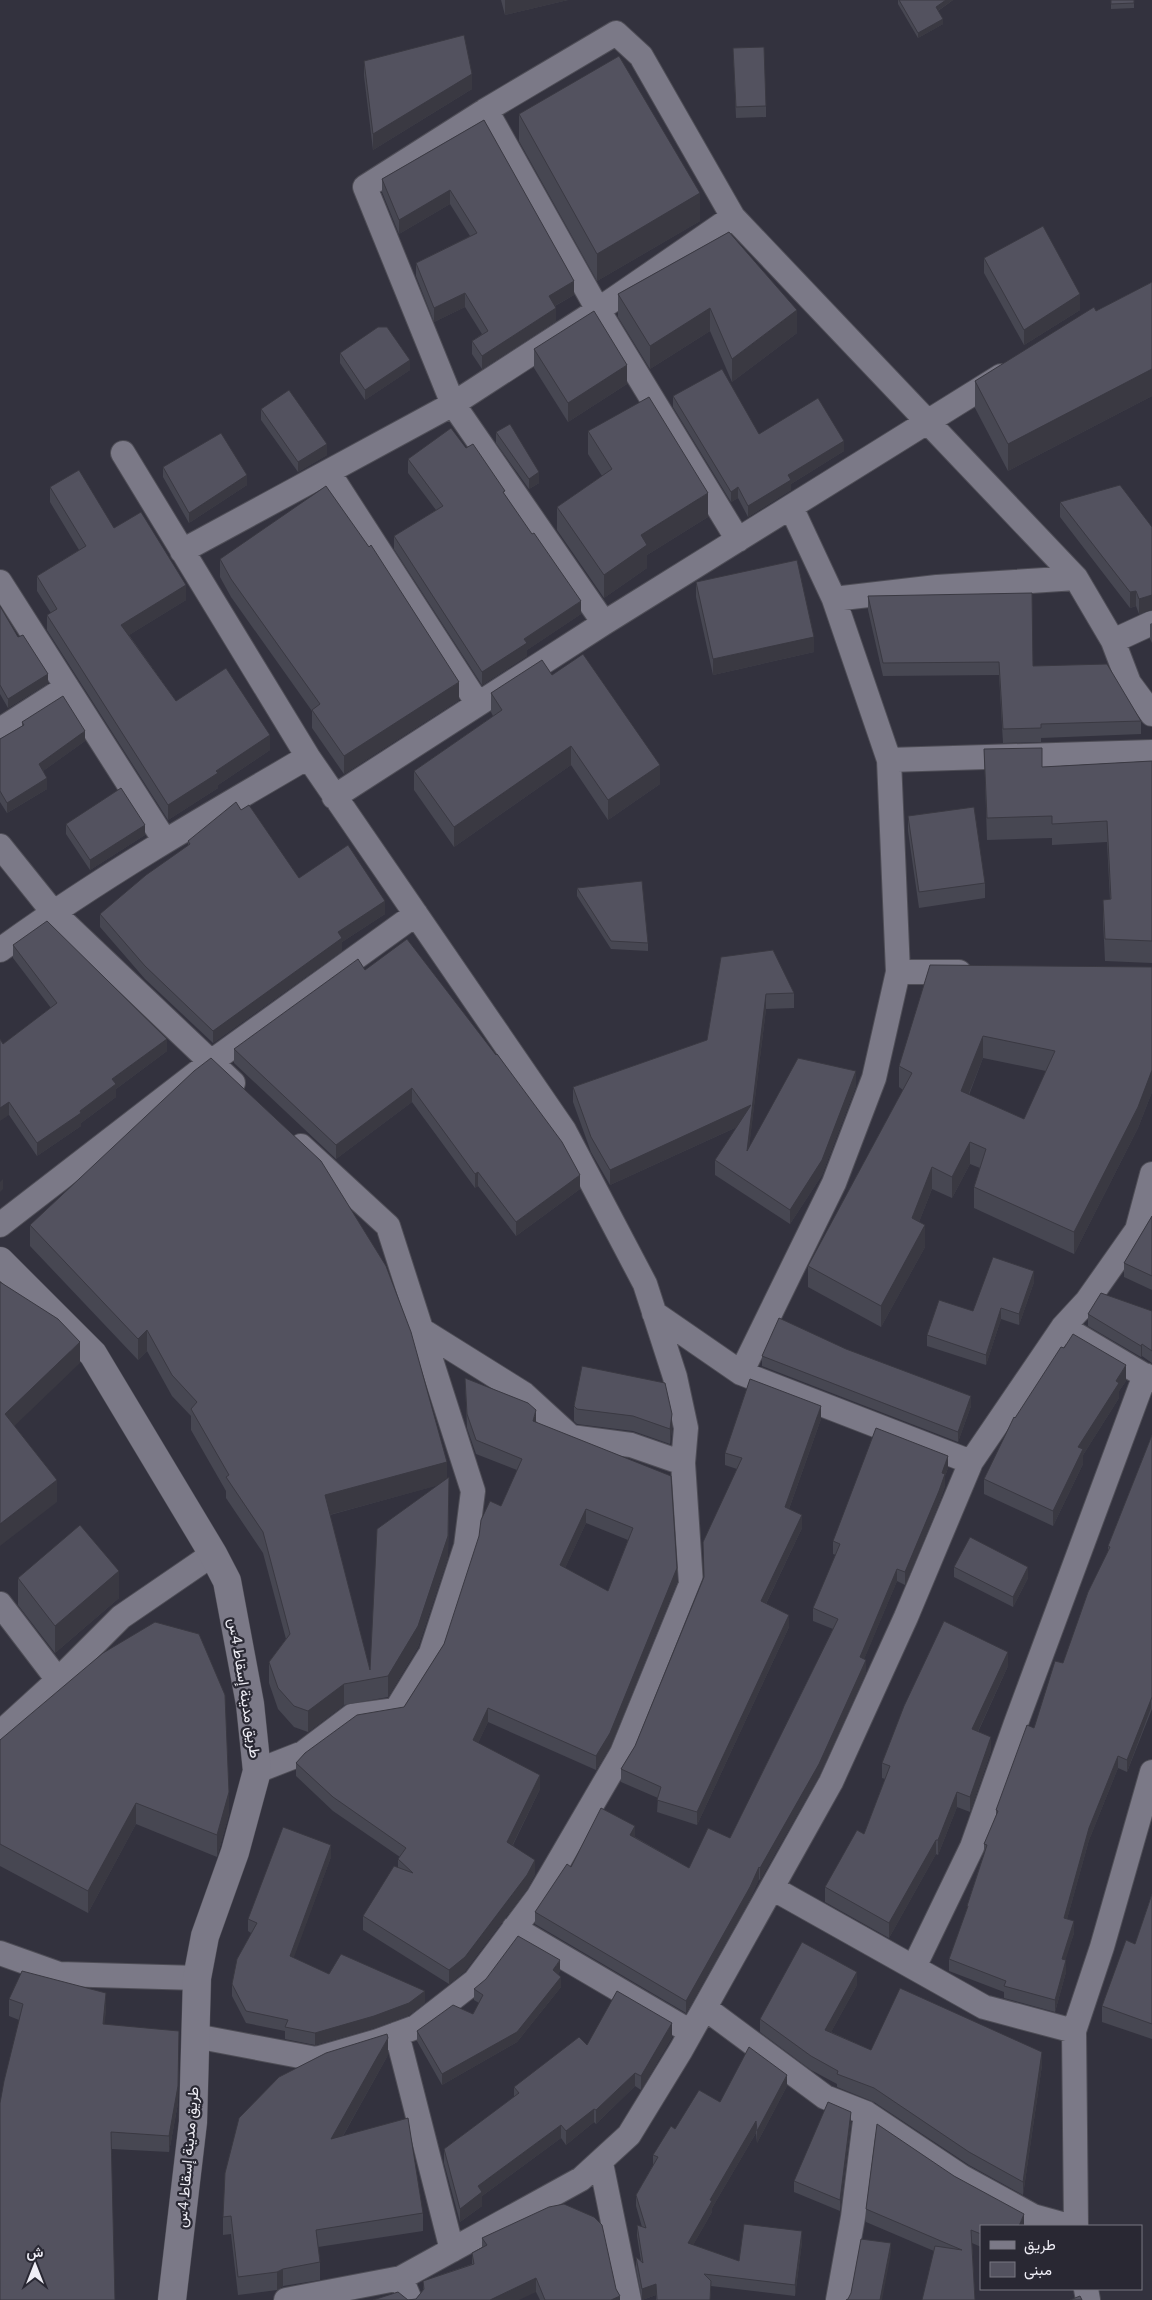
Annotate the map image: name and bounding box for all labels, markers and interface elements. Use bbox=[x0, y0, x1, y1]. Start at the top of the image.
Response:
street label: طريق مدينة إسقاط 4س bbox=[224, 1617, 265, 1760]
street label: طريق مدينة إسقاط 4س bbox=[172, 2085, 204, 2228]
legend bbox=[980, 2225, 1142, 2290]
text: طريق bbox=[1024, 2236, 1056, 2255]
north arrow bbox=[10, 2240, 60, 2290]
text: ش bbox=[27, 2244, 44, 2261]
text: مبنى bbox=[1024, 2261, 1052, 2280]

